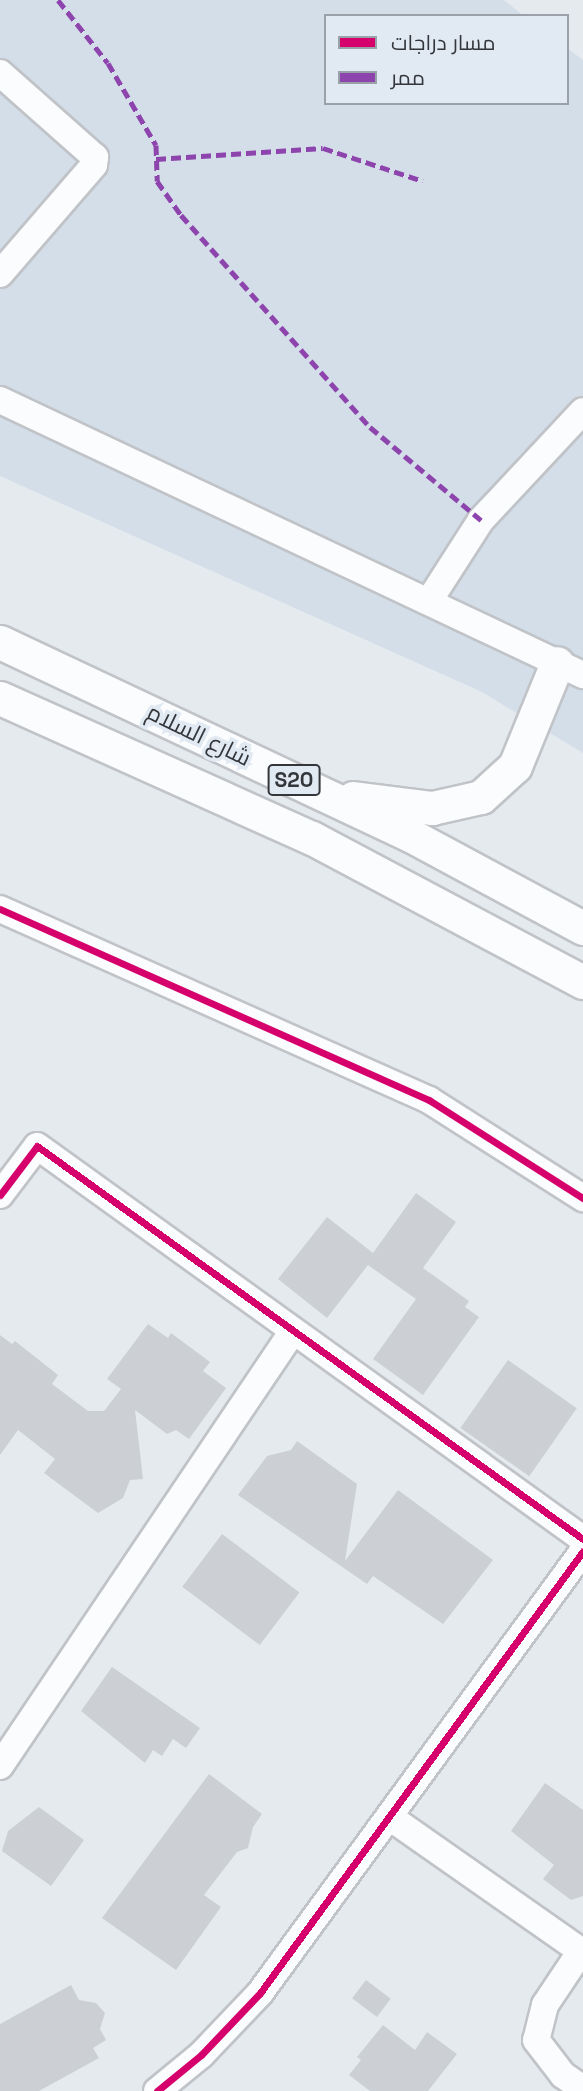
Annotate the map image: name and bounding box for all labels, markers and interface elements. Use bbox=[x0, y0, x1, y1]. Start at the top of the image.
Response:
legend bbox=[324, 14, 569, 105]
text: مسار دراجات bbox=[391, 29, 495, 56]
text: ممر bbox=[391, 64, 425, 91]
street label: شارع السلام bbox=[142, 698, 256, 772]
road number: S20 bbox=[266, 762, 322, 798]

